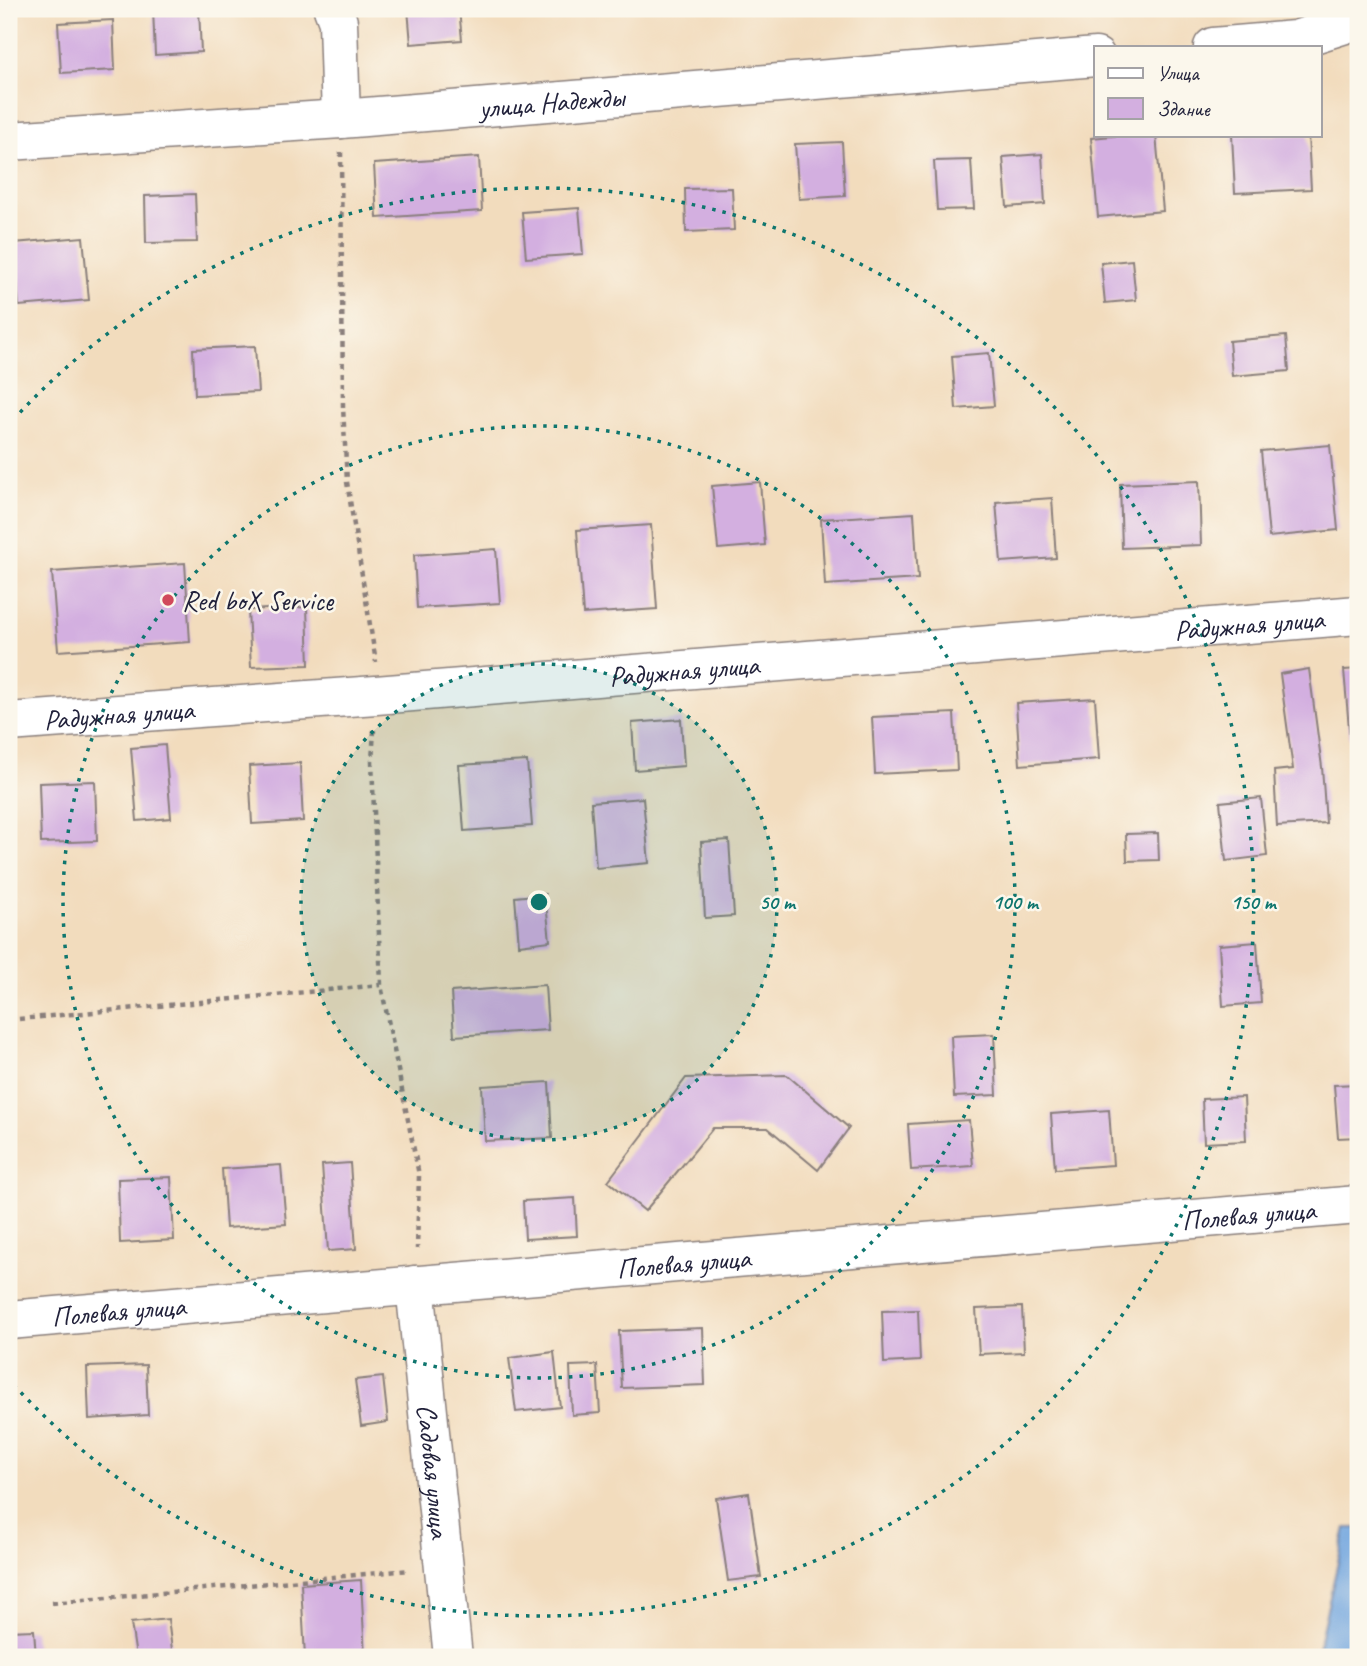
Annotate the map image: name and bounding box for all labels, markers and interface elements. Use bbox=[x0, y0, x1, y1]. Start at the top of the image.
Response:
legend bbox=[1094, 46, 1322, 136]
text: Улица bbox=[1157, 60, 1200, 86]
street label: улица Надежды bbox=[476, 79, 628, 126]
text: Здание bbox=[1157, 96, 1211, 122]
place label: Red boX Service bbox=[182, 583, 335, 618]
marker: Red boX Service bbox=[160, 592, 176, 608]
street label: Радужная улица bbox=[1173, 601, 1327, 648]
street label: Радужная улица bbox=[608, 647, 762, 694]
street label: Радужная улица bbox=[43, 691, 197, 737]
text: 50 m bbox=[759, 889, 797, 915]
text: 100 m bbox=[992, 889, 1040, 915]
text: 150 m bbox=[1230, 889, 1278, 915]
centre of rings bbox=[527, 890, 551, 914]
street label: Полевая улица bbox=[1180, 1192, 1319, 1238]
street label: Полевая улица bbox=[615, 1240, 754, 1286]
street label: Полевая улица bbox=[50, 1288, 189, 1334]
street label: Садовая улица bbox=[409, 1402, 458, 1541]

